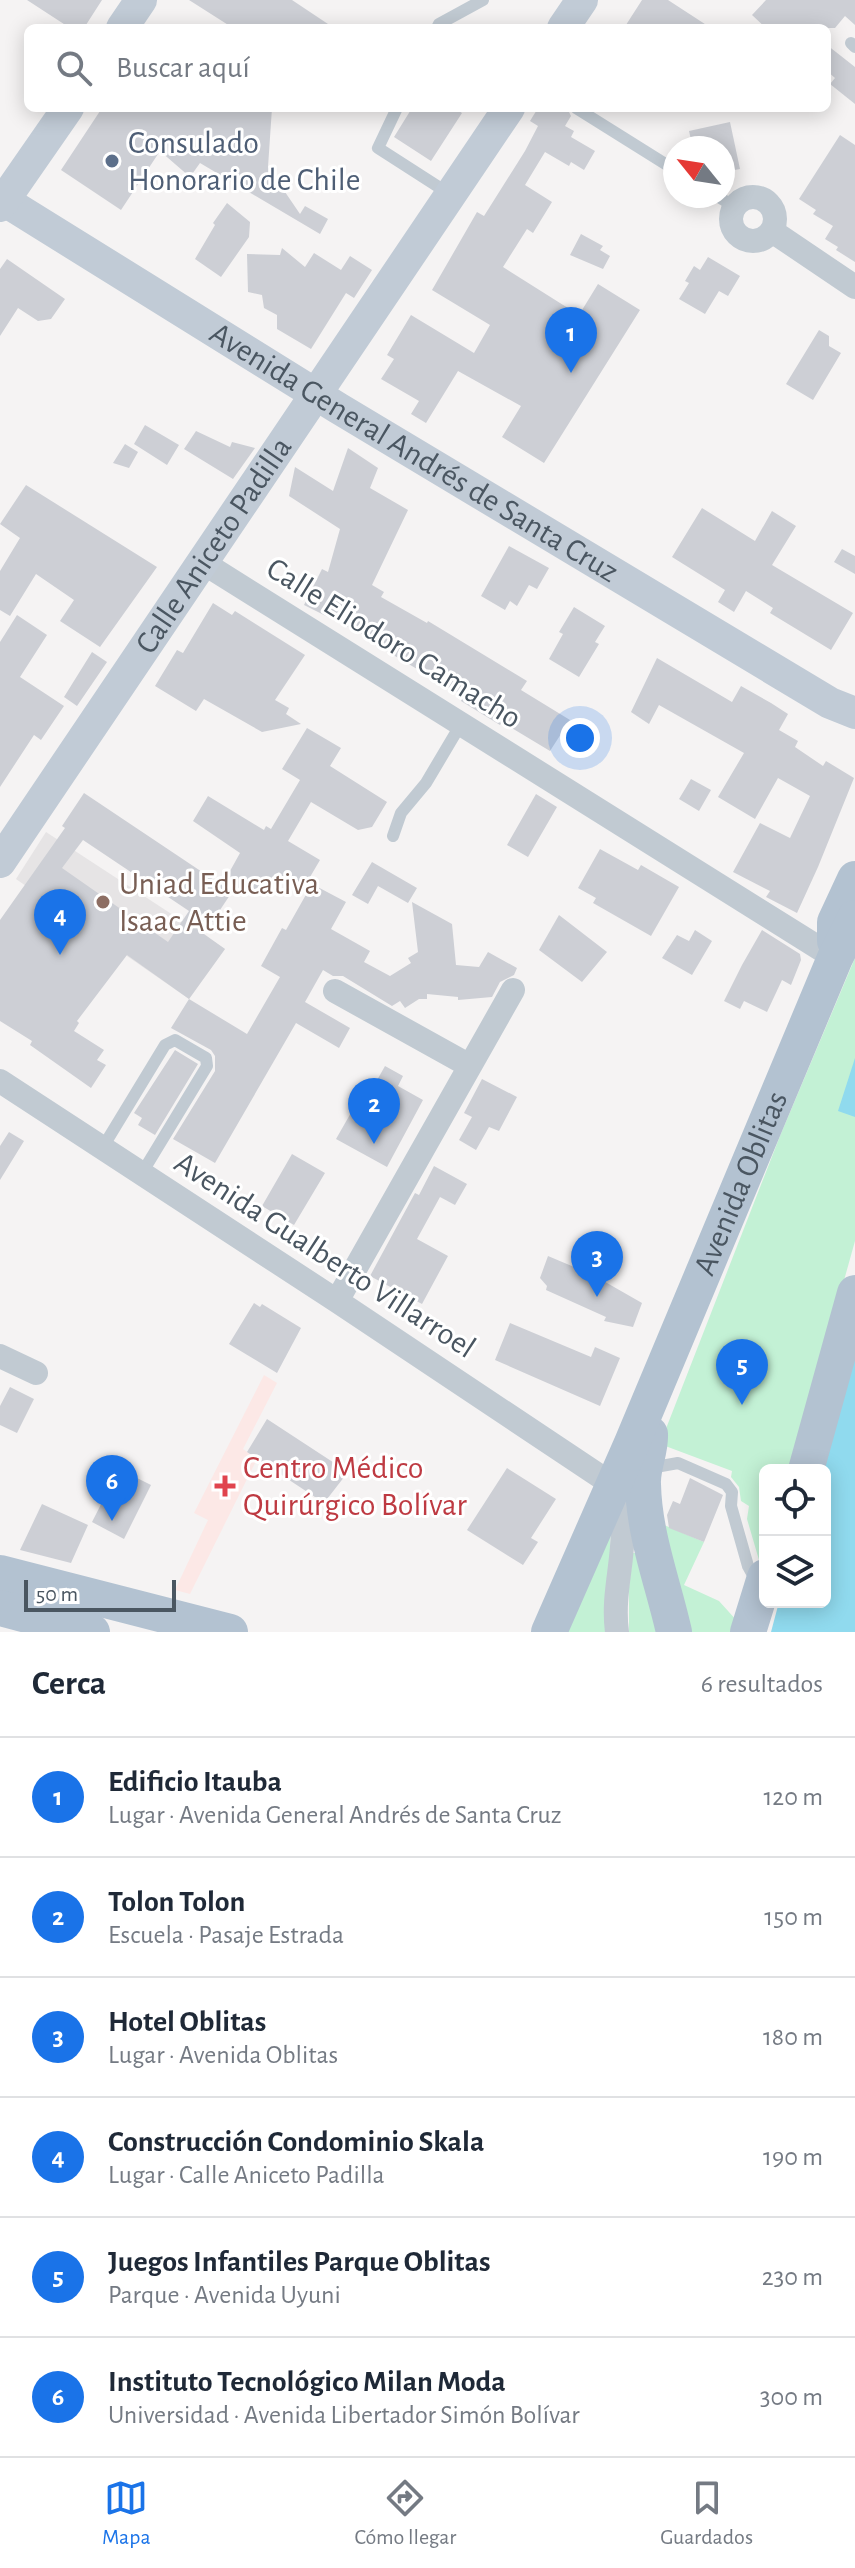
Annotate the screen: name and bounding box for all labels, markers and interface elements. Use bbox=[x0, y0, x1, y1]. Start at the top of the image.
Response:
search box bbox=[24, 24, 831, 112]
icon: search bbox=[52, 46, 96, 90]
text: Buscar aquí bbox=[116, 53, 250, 83]
place label: Consulado Honorario de Chile bbox=[128, 127, 360, 196]
north arrow bbox=[663, 136, 735, 208]
marker: Consulado Honorario de Chile bbox=[103, 152, 121, 170]
pin: 1 bbox=[545, 307, 597, 373]
street label: Avenida General Andrés de Santa Cruz bbox=[204, 317, 624, 588]
street label: Calle Aniceto Padilla bbox=[130, 432, 298, 659]
street label: Calle Eliodoro Camacho bbox=[261, 552, 527, 734]
your location bbox=[560, 718, 600, 758]
place label: Uniad Educativa Isaac Attie bbox=[119, 868, 319, 937]
pin: 4 bbox=[34, 889, 86, 955]
marker: Uniad Educativa Isaac Attie bbox=[94, 893, 112, 911]
pin: 2 bbox=[348, 1078, 400, 1144]
street label: Avenida Oblitas bbox=[688, 1087, 793, 1280]
street label: Avenida Gualberto Villarroel bbox=[169, 1146, 481, 1364]
pin: 3 bbox=[571, 1231, 623, 1297]
pin: 5 bbox=[716, 1339, 768, 1405]
place label: Centro Médico Quirúrgico Bolívar bbox=[243, 1452, 468, 1521]
pin: 6 bbox=[86, 1455, 138, 1521]
map controls bbox=[759, 1464, 831, 1608]
button: locate bbox=[759, 1464, 831, 1536]
marker: Centro Médico Quirúrgico Bolívar bbox=[214, 1475, 236, 1497]
button: layers bbox=[759, 1536, 831, 1608]
scale bar bbox=[24, 1576, 176, 1612]
text: 50 m bbox=[36, 1583, 78, 1605]
text: Cerca bbox=[32, 1667, 106, 1701]
text: 6 resultados bbox=[701, 1671, 823, 1697]
text: Edificio Itauba bbox=[108, 1767, 282, 1797]
text: 1 bbox=[53, 1784, 63, 1810]
text: 120 m bbox=[763, 1784, 823, 1810]
text: Lugar · Avenida General Andrés de Santa Cruz bbox=[108, 1802, 562, 1828]
text: Tolon Tolon bbox=[108, 1887, 245, 1917]
text: 2 bbox=[52, 1904, 64, 1930]
text: 150 m bbox=[764, 1904, 823, 1930]
text: Escuela · Pasaje Estrada bbox=[108, 1922, 344, 1948]
text: Hotel Oblitas bbox=[108, 2007, 266, 2037]
text: 3 bbox=[52, 2024, 64, 2050]
text: 180 m bbox=[763, 2024, 823, 2050]
text: Lugar · Avenida Oblitas bbox=[108, 2042, 338, 2068]
text: Construcción Condominio Skala bbox=[108, 2127, 484, 2157]
text: 4 bbox=[51, 2144, 65, 2170]
text: 190 m bbox=[763, 2144, 823, 2170]
text: Lugar · Calle Aniceto Padilla bbox=[108, 2162, 385, 2188]
text: Juegos Infantiles Parque Oblitas bbox=[108, 2247, 490, 2277]
text: 5 bbox=[52, 2264, 64, 2290]
text: 230 m bbox=[762, 2264, 823, 2290]
text: Parque · Avenida Uyuni bbox=[108, 2282, 341, 2308]
text: Instituto Tecnológico Milan Moda bbox=[108, 2367, 506, 2397]
text: 6 bbox=[52, 2384, 64, 2410]
text: 300 m bbox=[760, 2384, 823, 2410]
text: Universidad · Avenida Libertador Simón Bolívar bbox=[108, 2402, 580, 2428]
tab: Mapa bbox=[102, 2476, 151, 2550]
tab: Cómo llegar bbox=[354, 2476, 456, 2550]
tab: Guardados bbox=[660, 2476, 753, 2550]

